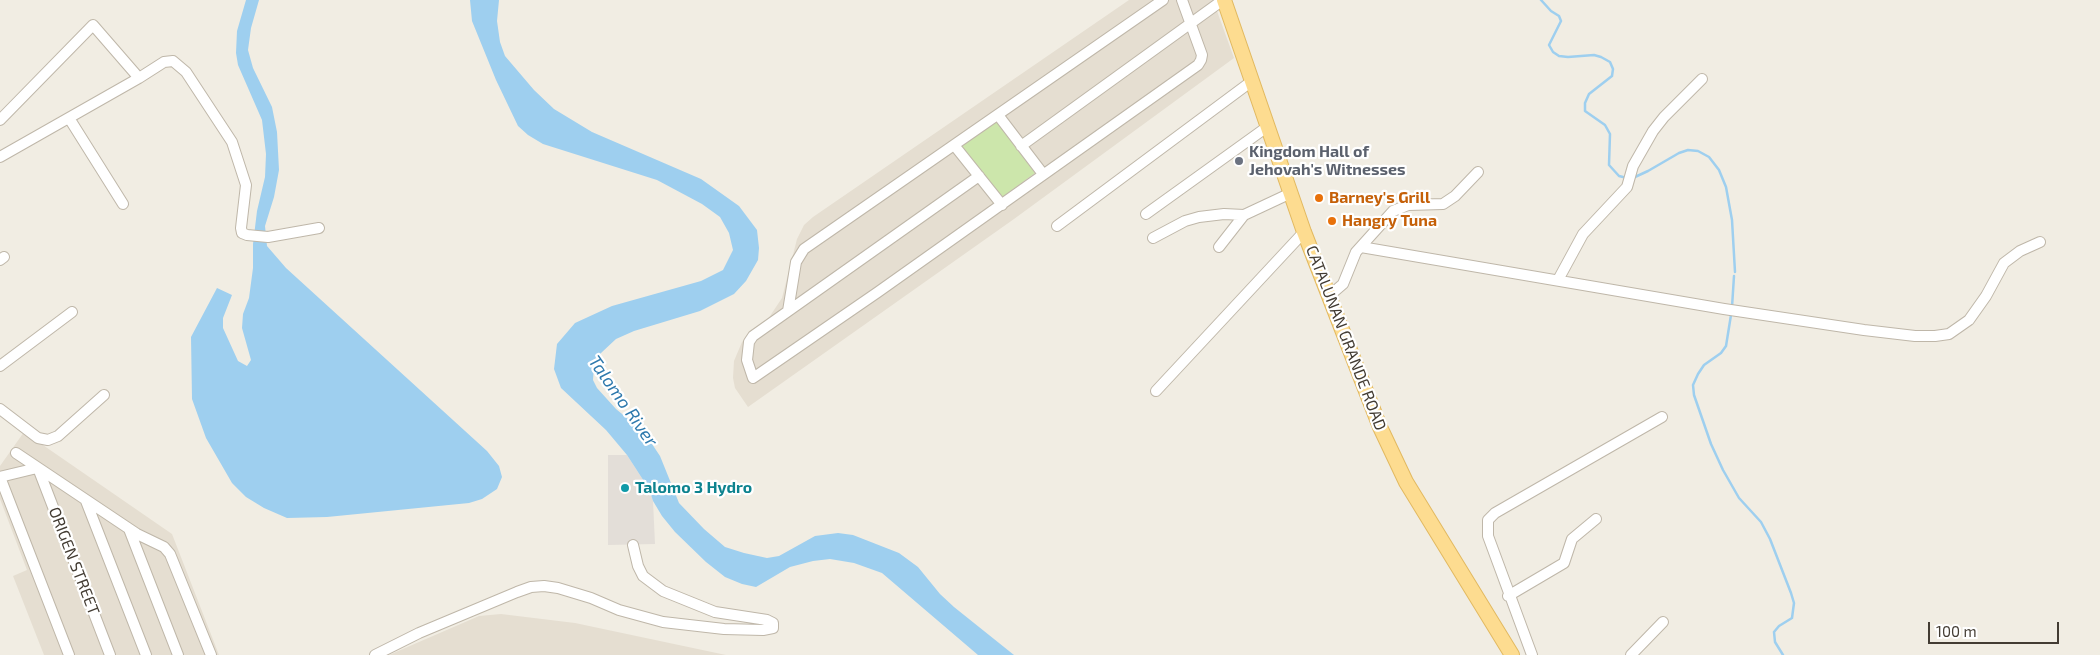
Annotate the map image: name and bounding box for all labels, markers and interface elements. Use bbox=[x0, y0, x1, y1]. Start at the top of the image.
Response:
place label: Kingdom Hall of Jehovah's Witnesses bbox=[1249, 142, 1405, 180]
marker: Kingdom Hall of Jehovah's Witnesses bbox=[1233, 155, 1245, 167]
place label: Barney's Grill bbox=[1329, 188, 1430, 208]
marker: Barney's Grill bbox=[1313, 192, 1325, 204]
place label: Hangry Tuna bbox=[1342, 211, 1437, 231]
marker: Hangry Tuna bbox=[1326, 215, 1338, 227]
street label: CATALUNAN GRANDE ROAD bbox=[1302, 243, 1390, 433]
water label: Talomo River bbox=[584, 351, 662, 451]
place label: Talomo 3 Hydro bbox=[635, 478, 752, 498]
marker: Talomo 3 Hydro bbox=[619, 482, 631, 494]
street label: ORIGEN STREET bbox=[45, 504, 103, 618]
scale bar bbox=[1930, 612, 2061, 644]
text: 100 m bbox=[1936, 622, 1977, 640]

